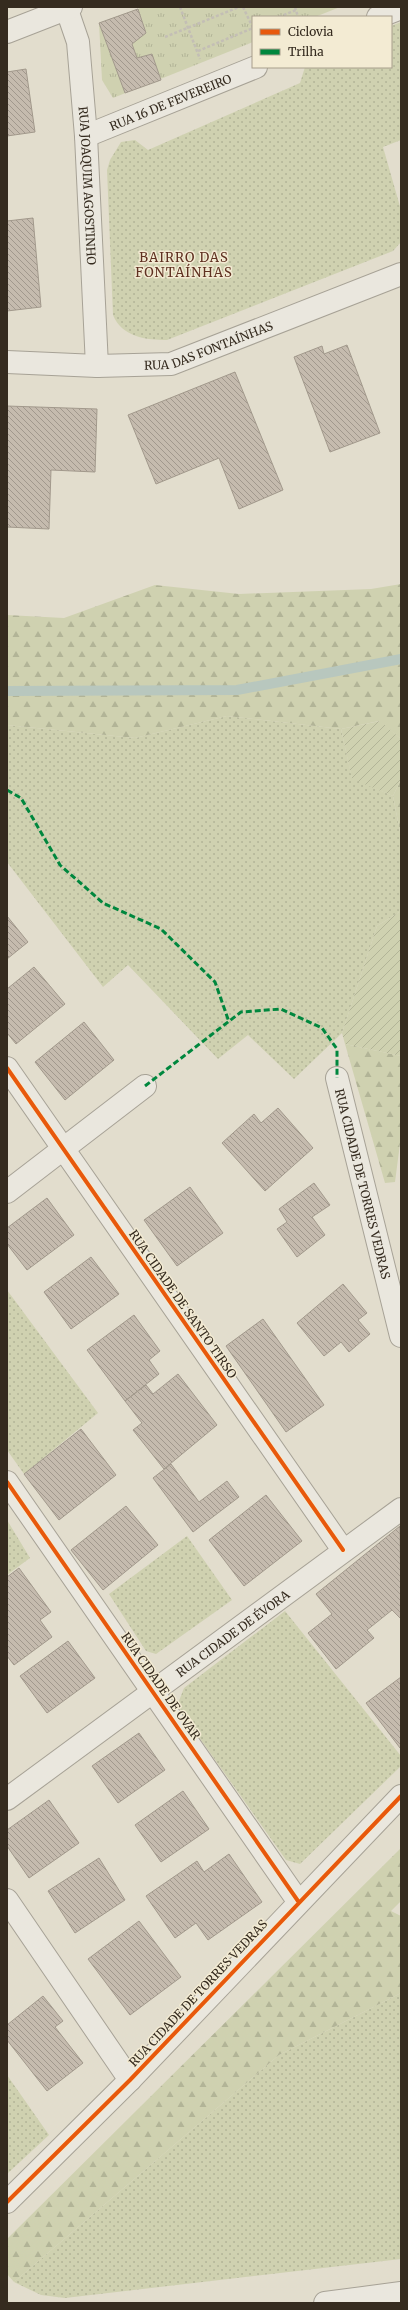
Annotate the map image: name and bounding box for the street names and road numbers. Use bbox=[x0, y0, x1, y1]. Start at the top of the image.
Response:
street label: RUA 16 DE FEVEREIRO bbox=[107, 70, 234, 133]
street label: RUA JOAQUIM AGOSTINHO bbox=[76, 106, 100, 266]
street label: RUA DAS FONTAÍNHAS bbox=[144, 317, 275, 372]
street label: RUA CIDADE DE TORRES VEDRAS bbox=[332, 1087, 394, 1281]
street label: RUA CIDADE DE SANTO TIRSO bbox=[126, 1227, 240, 1381]
street label: RUA CIDADE DE ÉVORA bbox=[173, 1586, 292, 1680]
street label: RUA CIDADE DE OVAR bbox=[118, 1629, 204, 1743]
street label: RUA CIDADE DE TORRES VEDRAS bbox=[126, 1916, 270, 2070]

